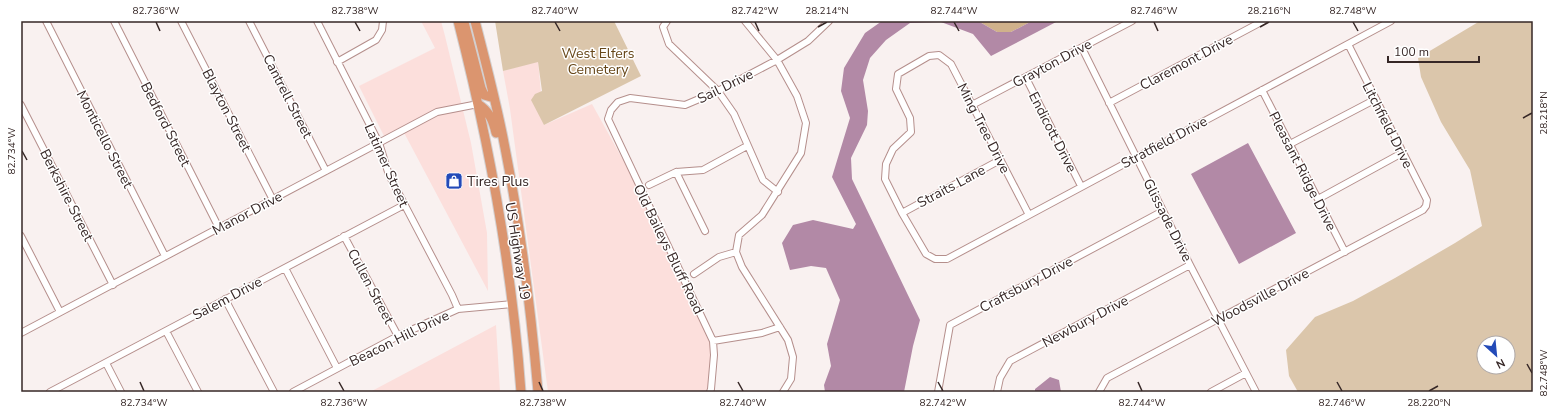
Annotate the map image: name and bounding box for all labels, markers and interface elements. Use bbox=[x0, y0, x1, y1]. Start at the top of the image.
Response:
text: 82.736°W bbox=[132, 4, 180, 18]
text: 82.738°W bbox=[331, 4, 379, 18]
text: 82.740°W bbox=[531, 4, 579, 18]
text: 82.742°W bbox=[731, 4, 779, 18]
text: 28.214°N bbox=[805, 4, 849, 18]
text: 82.744°W bbox=[930, 4, 978, 18]
text: 82.746°W bbox=[1130, 4, 1178, 18]
text: 28.216°N bbox=[1247, 4, 1291, 18]
text: 82.748°W bbox=[1329, 4, 1377, 18]
street label: Claremont Drive bbox=[1136, 30, 1236, 95]
street label: Grayton Drive bbox=[1009, 35, 1095, 92]
scale bar bbox=[1388, 38, 1479, 64]
park label: West Elfers Cemetery bbox=[562, 44, 635, 79]
text: 100 m bbox=[1394, 44, 1429, 60]
street label: Cantrell Street bbox=[258, 51, 317, 142]
street label: Sail Drive bbox=[694, 65, 756, 108]
street label: Blayton Street bbox=[198, 66, 256, 155]
street label: Bedford Street bbox=[136, 79, 195, 170]
street label: Litchfield Drive bbox=[1358, 79, 1417, 172]
street label: Ming Tree Drive bbox=[953, 80, 1014, 177]
street label: Monticello Street bbox=[72, 87, 137, 191]
street label: Endicott Drive bbox=[1024, 89, 1081, 176]
text: 28.218°N bbox=[1537, 91, 1551, 135]
street label: Pleasant Ridge Drive bbox=[1264, 108, 1341, 234]
street label: Stratfield Drive bbox=[1118, 112, 1211, 173]
street label: Latimer Street bbox=[360, 120, 413, 210]
text: 82.734°W bbox=[5, 127, 19, 175]
street label: Berkshire Street bbox=[35, 146, 98, 245]
street label: Straits Lane bbox=[914, 161, 989, 212]
shop icon: Tires Plus bbox=[444, 171, 464, 191]
place label: Tires Plus bbox=[467, 172, 529, 191]
street label: Glissade Drive bbox=[1138, 175, 1197, 265]
street label: Old Baileys Bluff Road bbox=[629, 181, 708, 317]
street label: Manor Drive bbox=[209, 187, 286, 240]
street label: US Highway 19 bbox=[500, 201, 535, 301]
street label: Cullen Street bbox=[343, 245, 398, 327]
street label: Craftsbury Drive bbox=[976, 252, 1076, 317]
street label: Woodsville Drive bbox=[1208, 264, 1312, 331]
street label: Salem Drive bbox=[189, 272, 265, 325]
street label: Newbury Drive bbox=[1039, 291, 1132, 352]
street label: Beacon Hill Drive bbox=[346, 306, 452, 371]
north arrow bbox=[1476, 335, 1516, 375]
text: 82.748°W bbox=[1537, 349, 1551, 397]
text: N bbox=[1493, 355, 1507, 372]
text: 82.734°W bbox=[120, 396, 168, 410]
text: 82.736°W bbox=[320, 396, 368, 410]
text: 82.738°W bbox=[519, 396, 567, 410]
text: 82.740°W bbox=[719, 396, 767, 410]
text: 82.742°W bbox=[919, 396, 967, 410]
text: 82.744°W bbox=[1118, 396, 1166, 410]
text: 82.746°W bbox=[1318, 396, 1366, 410]
text: 28.220°N bbox=[1407, 396, 1451, 410]

